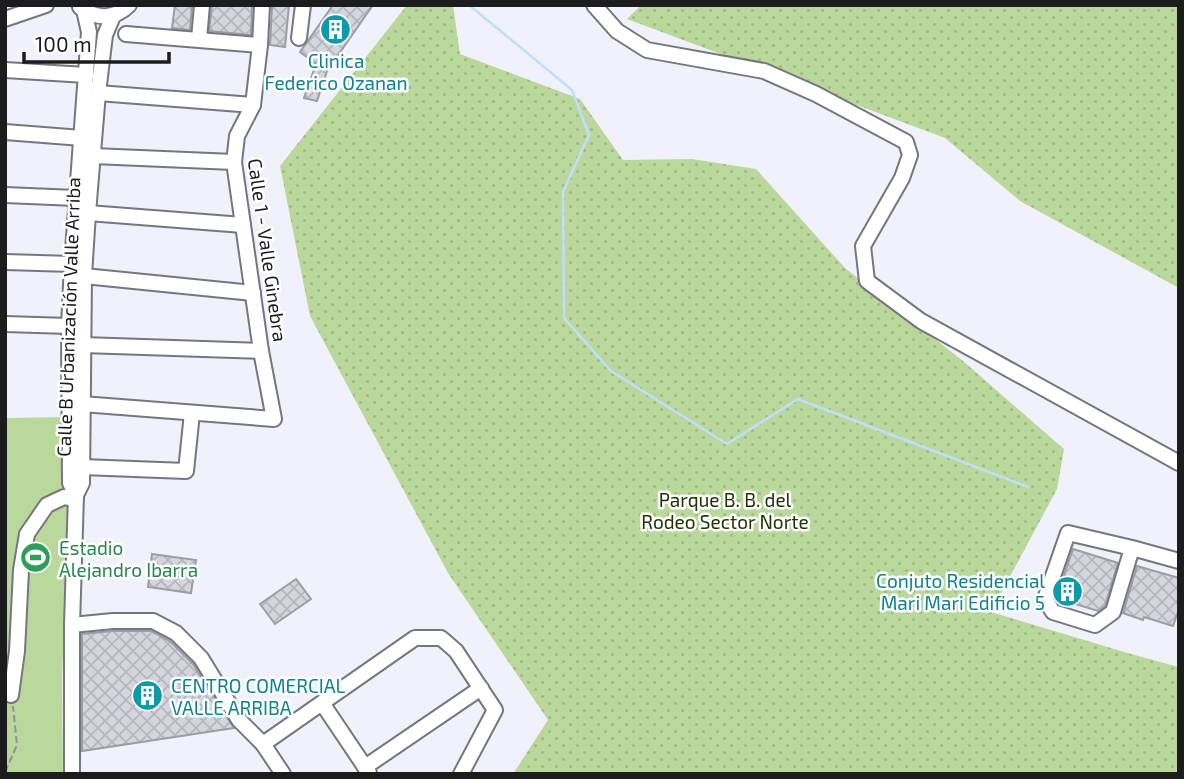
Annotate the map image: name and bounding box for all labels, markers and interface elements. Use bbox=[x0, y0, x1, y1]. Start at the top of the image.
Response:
building icon: Clinica Federico Ozanan bbox=[319, 12, 353, 46]
scale bar bbox=[24, 21, 170, 65]
text: 100 m bbox=[35, 31, 92, 56]
place label: Clinica Federico Ozanan bbox=[264, 49, 408, 94]
street label: Calle 1 - Valle Ginebra bbox=[244, 157, 292, 343]
street label: Calle B Urbanización Valle Arriba bbox=[52, 177, 84, 457]
park label: Parque B. B. del Rodeo Sector Norte bbox=[641, 488, 809, 533]
place label: Estadio Alejandro Ibarra bbox=[59, 536, 198, 581]
sports icon: Estadio Alejandro Ibarra bbox=[19, 541, 53, 575]
place label: Conjuto Residencial Mari Mari Edificio 5 bbox=[876, 569, 1045, 614]
building icon: Conjuto Residencial Mari Mari Edificio 5 bbox=[1051, 574, 1085, 608]
place label: CENTRO COMERCIAL VALLE ARRIBA bbox=[171, 674, 346, 719]
building icon: CENTRO COMERCIAL VALLE ARRIBA bbox=[131, 679, 165, 713]

